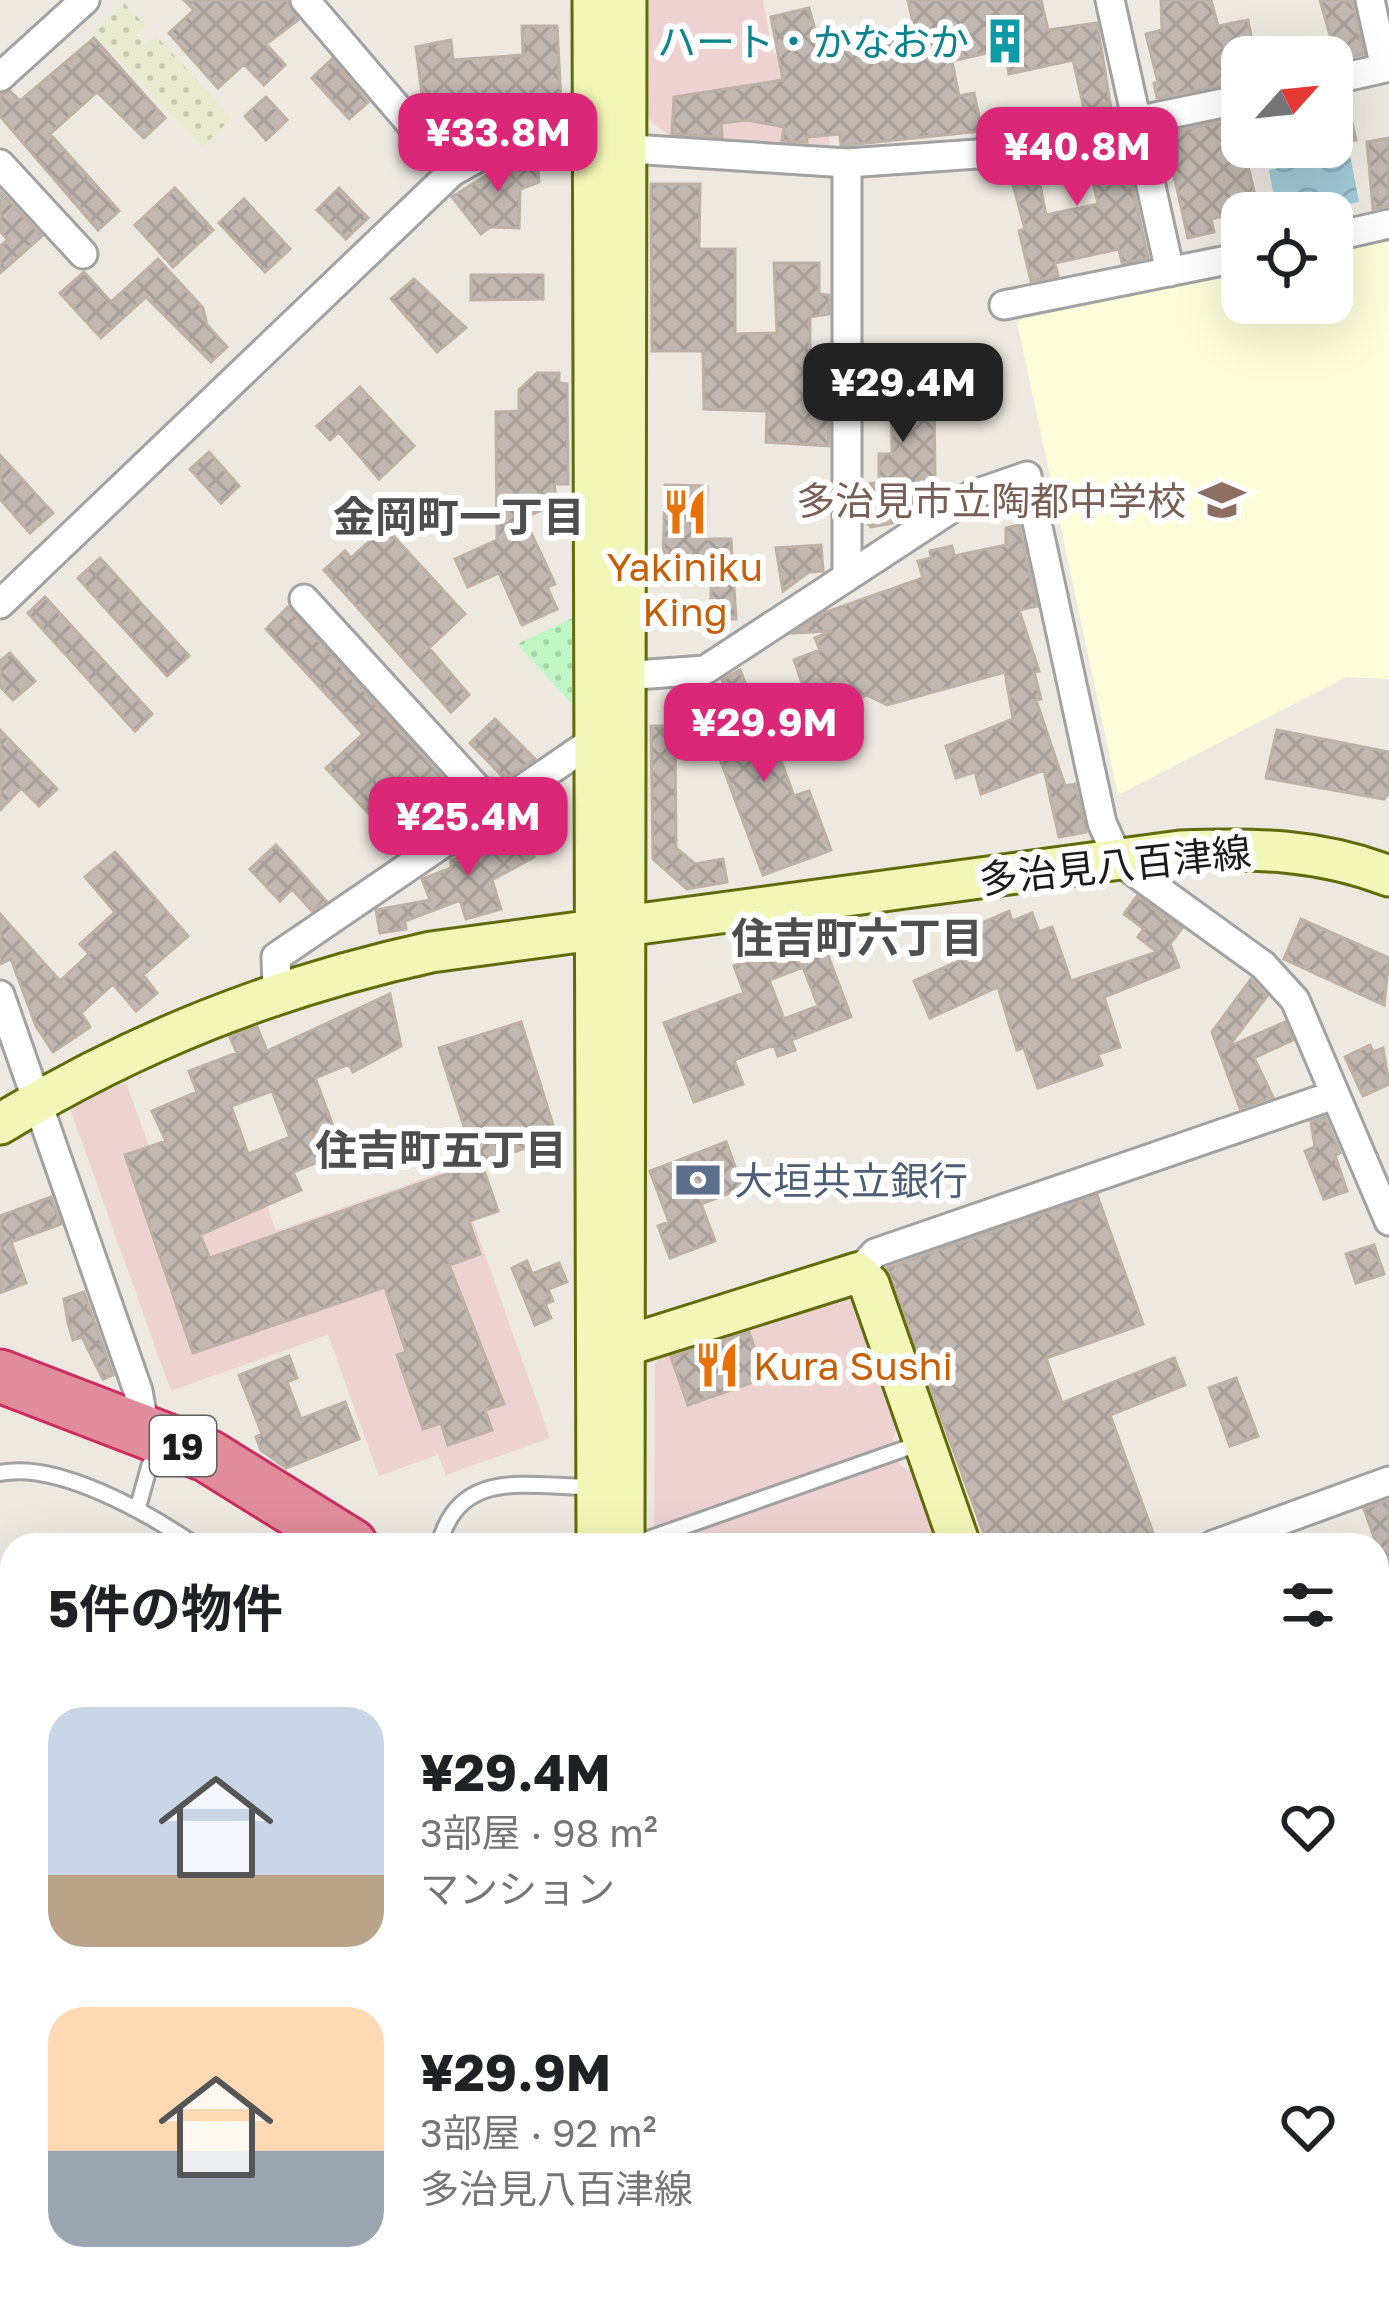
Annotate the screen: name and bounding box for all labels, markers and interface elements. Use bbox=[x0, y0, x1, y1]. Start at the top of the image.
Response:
building icon: ハート・かなおか bbox=[980, 16, 1030, 66]
place label: ハート・かなおか bbox=[657, 18, 969, 65]
north arrow bbox=[1221, 36, 1353, 168]
map controls bbox=[1221, 36, 1353, 324]
pin: ¥33.8M bbox=[400, 93, 596, 195]
pin: ¥40.8M bbox=[979, 107, 1175, 209]
text: ¥33.8M bbox=[425, 108, 571, 155]
text: ¥40.8M bbox=[1003, 122, 1151, 169]
button: locate bbox=[1221, 192, 1353, 324]
pin: ¥29.4M bbox=[805, 343, 1001, 445]
text: ¥29.4M bbox=[830, 358, 976, 405]
school or university icon: 多治見市立陶都中学校 bbox=[1197, 475, 1247, 525]
place label: 多治見市立陶都中学校 bbox=[796, 477, 1186, 524]
restaurant icon: Yakiniku King bbox=[660, 487, 710, 537]
district label: 金岡町一丁目 bbox=[333, 491, 585, 541]
place label: Yakiniku King bbox=[607, 543, 763, 635]
pin: ¥29.9M bbox=[666, 683, 862, 785]
text: ¥29.9M bbox=[691, 698, 837, 745]
pin: ¥25.4M bbox=[370, 777, 566, 879]
text: ¥25.4M bbox=[396, 792, 540, 839]
street label: 多治見八百津線 bbox=[977, 827, 1253, 903]
district label: 住吉町六丁目 bbox=[731, 912, 983, 962]
district label: 住吉町五丁目 bbox=[315, 1124, 567, 1174]
bank icon: 大垣共立銀行 bbox=[673, 1155, 723, 1205]
place label: 大垣共立銀行 bbox=[734, 1157, 968, 1204]
restaurant icon: Kura Sushi bbox=[692, 1340, 742, 1390]
place label: Kura Sushi bbox=[753, 1342, 953, 1389]
road number: 19 bbox=[150, 1416, 216, 1476]
icon: filters bbox=[1275, 1572, 1341, 1638]
text: 5件の物件 bbox=[48, 1577, 283, 1638]
text: ¥29.4M bbox=[420, 1741, 611, 1802]
icon: home bbox=[144, 1755, 288, 1899]
icon: heart bbox=[1275, 1794, 1341, 1860]
text: 3部屋 · 98 m² bbox=[420, 1809, 658, 1856]
text: マンション bbox=[420, 1865, 615, 1912]
text: ¥29.9M bbox=[420, 2041, 611, 2102]
icon: home bbox=[144, 2055, 288, 2199]
icon: heart bbox=[1275, 2094, 1341, 2160]
text: 3部屋 · 92 m² bbox=[420, 2109, 657, 2156]
text: 多治見八百津線 bbox=[420, 2165, 693, 2212]

